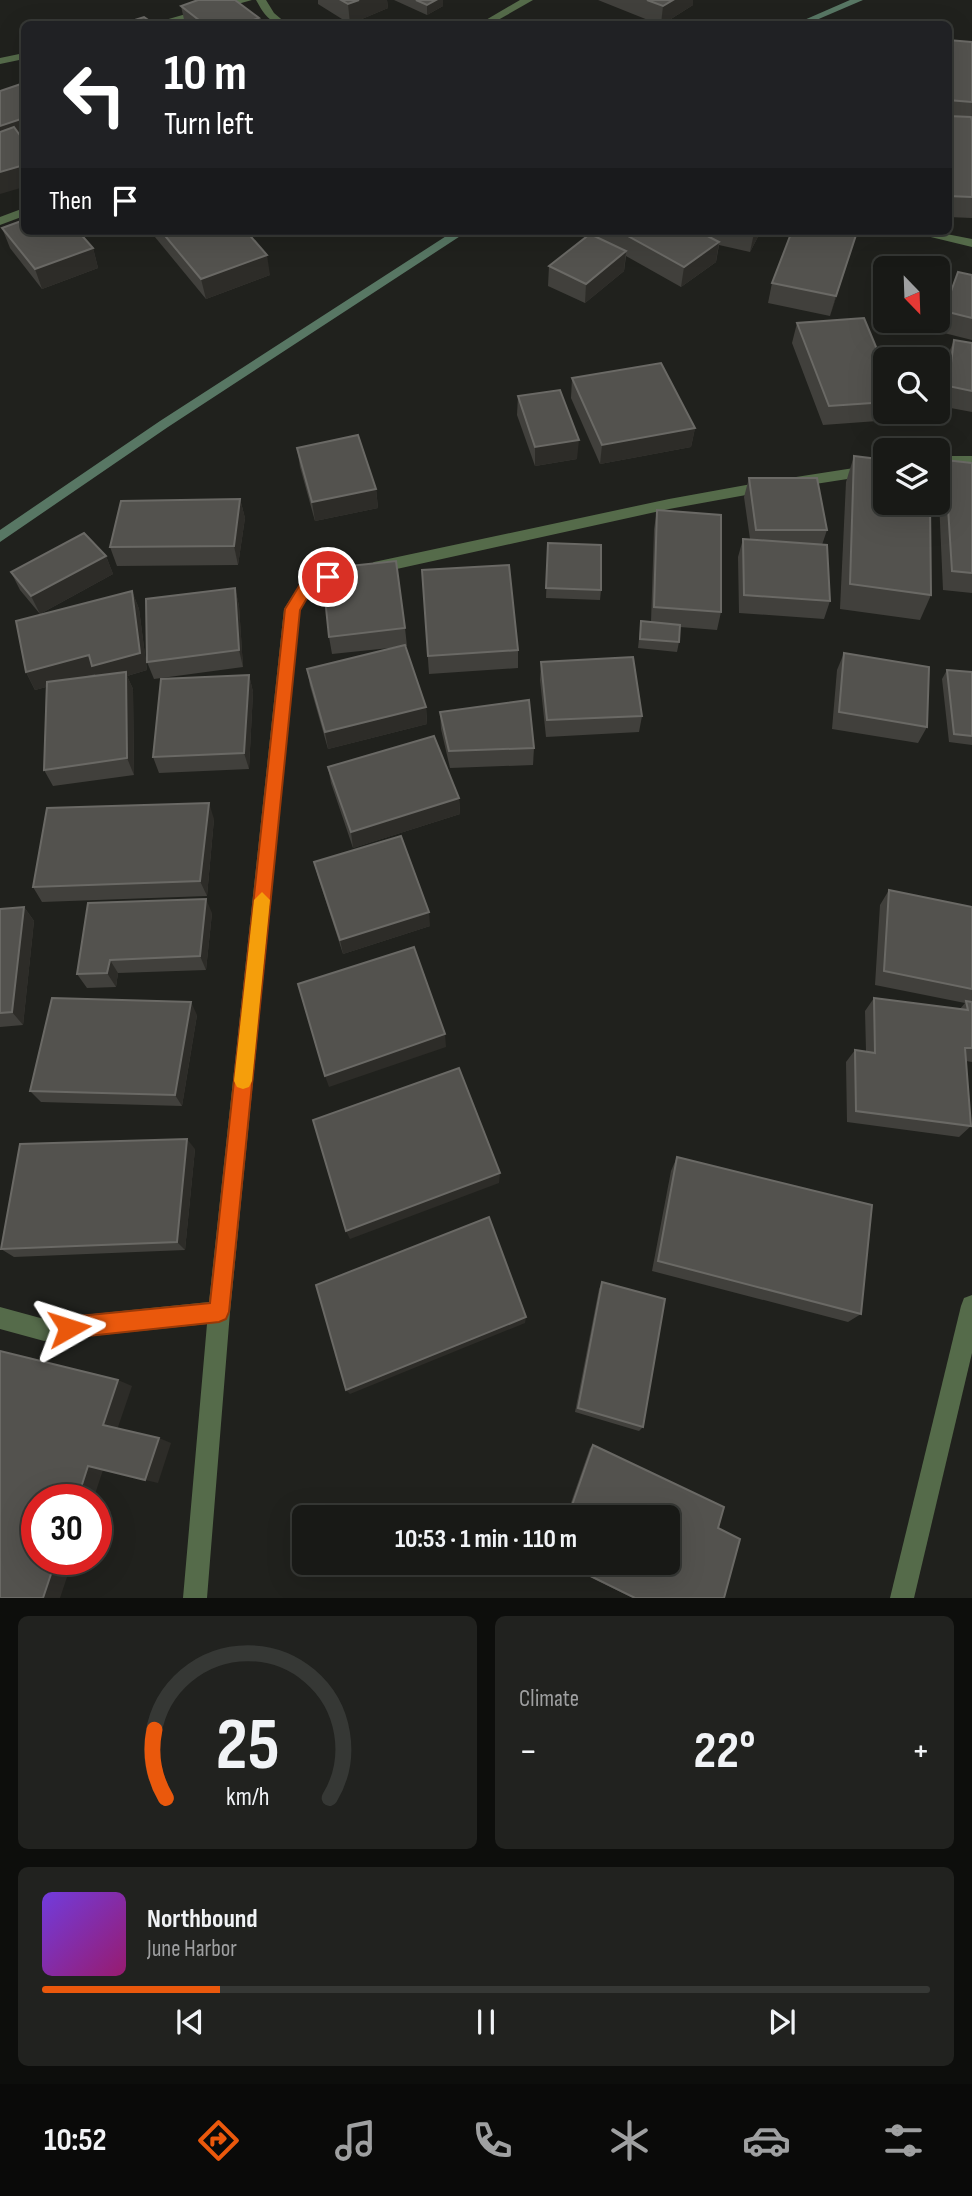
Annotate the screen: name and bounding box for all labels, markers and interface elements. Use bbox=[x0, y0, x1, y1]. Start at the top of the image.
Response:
text: 10 m bbox=[164, 45, 247, 104]
icon: left bbox=[49, 49, 140, 140]
text: Turn left bbox=[164, 105, 254, 144]
icon: arrive bbox=[106, 182, 144, 220]
text: Then bbox=[49, 186, 92, 217]
north arrow bbox=[873, 256, 950, 332]
map controls bbox=[873, 256, 950, 515]
button: search bbox=[873, 347, 950, 424]
button: layers bbox=[873, 438, 950, 515]
pin bbox=[298, 547, 358, 607]
icon: arrive bbox=[309, 558, 347, 596]
position arrow bbox=[32, 1291, 106, 1365]
speed limit sign: 30 bbox=[21, 1484, 112, 1575]
text: 10:53 · 1 min · 110 m bbox=[395, 1524, 577, 1555]
text: Climate bbox=[519, 1685, 579, 1713]
text: 25 bbox=[216, 1703, 279, 1791]
text: 22° bbox=[693, 1720, 756, 1783]
text: − bbox=[519, 1729, 538, 1774]
text: + bbox=[911, 1729, 930, 1774]
text: km/h bbox=[226, 1782, 269, 1813]
text: Northbound bbox=[147, 1904, 258, 1935]
text: June Harbor bbox=[147, 1935, 237, 1963]
icon: previous bbox=[171, 2003, 209, 2041]
icon: pause bbox=[467, 2003, 505, 2041]
icon: next bbox=[763, 2003, 801, 2041]
icon: directions bbox=[194, 2116, 243, 2165]
icon: music bbox=[331, 2116, 380, 2165]
icon: phone bbox=[468, 2116, 517, 2165]
icon: climate bbox=[605, 2116, 654, 2165]
icon: car bbox=[742, 2116, 791, 2165]
icon: filters bbox=[879, 2116, 928, 2165]
text: 10:52 bbox=[44, 2121, 107, 2160]

